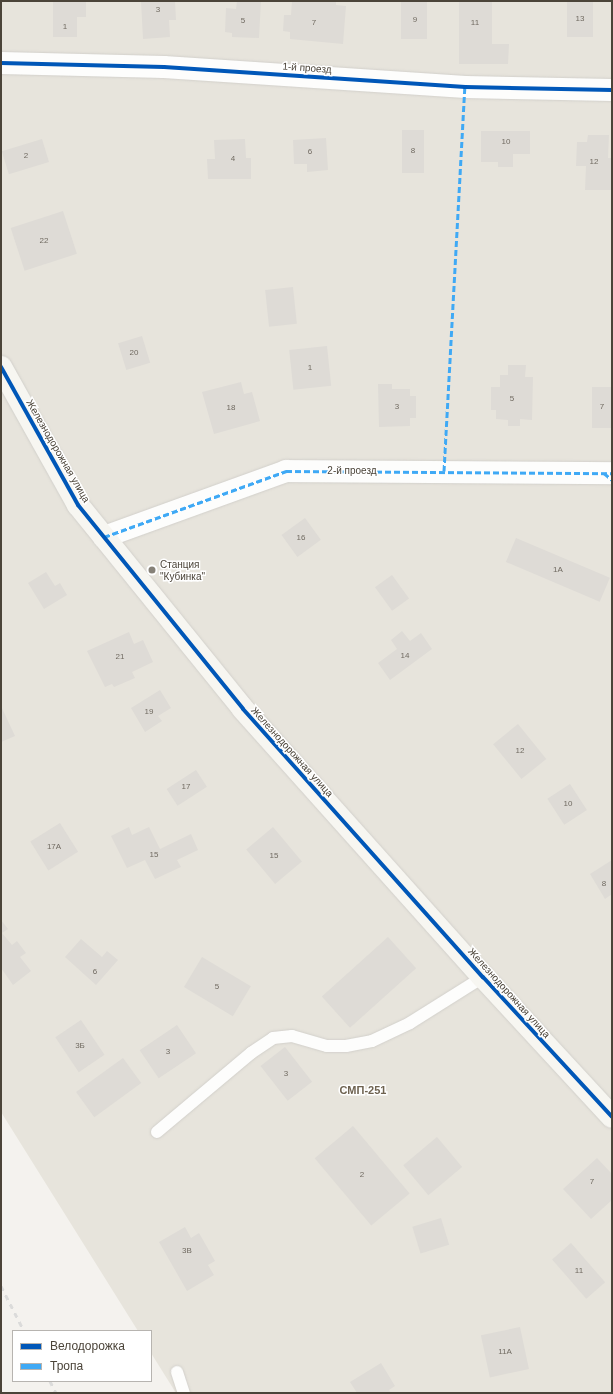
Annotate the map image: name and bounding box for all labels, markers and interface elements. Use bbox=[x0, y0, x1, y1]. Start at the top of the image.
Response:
house number: 3 bbox=[156, 5, 160, 15]
house number: 13 bbox=[576, 14, 584, 24]
house number: 9 bbox=[413, 15, 417, 25]
house number: 5 bbox=[241, 16, 245, 26]
house number: 7 bbox=[312, 18, 316, 28]
house number: 11 bbox=[471, 18, 479, 28]
house number: 1 bbox=[63, 22, 67, 32]
street label: 1-й проезд bbox=[282, 60, 332, 76]
house number: 10 bbox=[502, 137, 510, 147]
house number: 8 bbox=[411, 146, 415, 156]
house number: 6 bbox=[308, 147, 312, 157]
house number: 2 bbox=[24, 151, 28, 161]
house number: 4 bbox=[231, 154, 235, 164]
house number: 12 bbox=[590, 157, 598, 167]
house number: 22 bbox=[40, 236, 48, 246]
house number: 20 bbox=[130, 348, 138, 358]
house number: 1 bbox=[308, 363, 312, 373]
house number: 5 bbox=[510, 394, 514, 404]
street label: Железнодорожная улица bbox=[24, 397, 92, 505]
house number: 3 bbox=[395, 402, 399, 412]
house number: 7 bbox=[600, 402, 604, 412]
house number: 18 bbox=[227, 403, 235, 413]
street label: 2-й проезд bbox=[327, 465, 377, 477]
house number: 16 bbox=[297, 533, 305, 543]
place label: Станция "Кубинка" bbox=[160, 558, 205, 582]
marker: Станция "Кубинка" bbox=[147, 565, 157, 575]
house number: 1А bbox=[553, 565, 563, 575]
house number: 14 bbox=[401, 651, 409, 661]
house number: 21 bbox=[116, 652, 124, 662]
street label: Железнодорожная улица bbox=[248, 705, 336, 799]
house number: 19 bbox=[145, 707, 153, 717]
house number: 12 bbox=[516, 746, 524, 756]
house number: 17 bbox=[182, 782, 190, 792]
house number: 10 bbox=[564, 799, 572, 809]
house number: 17А bbox=[47, 842, 61, 852]
house number: 15 bbox=[150, 850, 158, 860]
house number: 15 bbox=[270, 851, 278, 861]
house number: 8 bbox=[602, 879, 606, 889]
street label: Железнодорожная улица bbox=[465, 946, 553, 1040]
house number: 6 bbox=[93, 967, 97, 977]
house number: 5 bbox=[215, 982, 219, 992]
house number: 3Б bbox=[75, 1041, 85, 1051]
house number: 3 bbox=[166, 1047, 170, 1057]
house number: 3 bbox=[284, 1069, 288, 1079]
district label: СМП-251 bbox=[340, 1083, 386, 1097]
house number: 2 bbox=[360, 1170, 364, 1180]
house number: 7 bbox=[590, 1177, 594, 1187]
house number: 3В bbox=[182, 1246, 192, 1256]
house number: 11 bbox=[575, 1266, 583, 1276]
legend bbox=[12, 1330, 152, 1382]
text: Велодорожка bbox=[50, 1339, 125, 1353]
house number: 11А bbox=[498, 1347, 512, 1357]
text: Тропа bbox=[50, 1359, 83, 1373]

